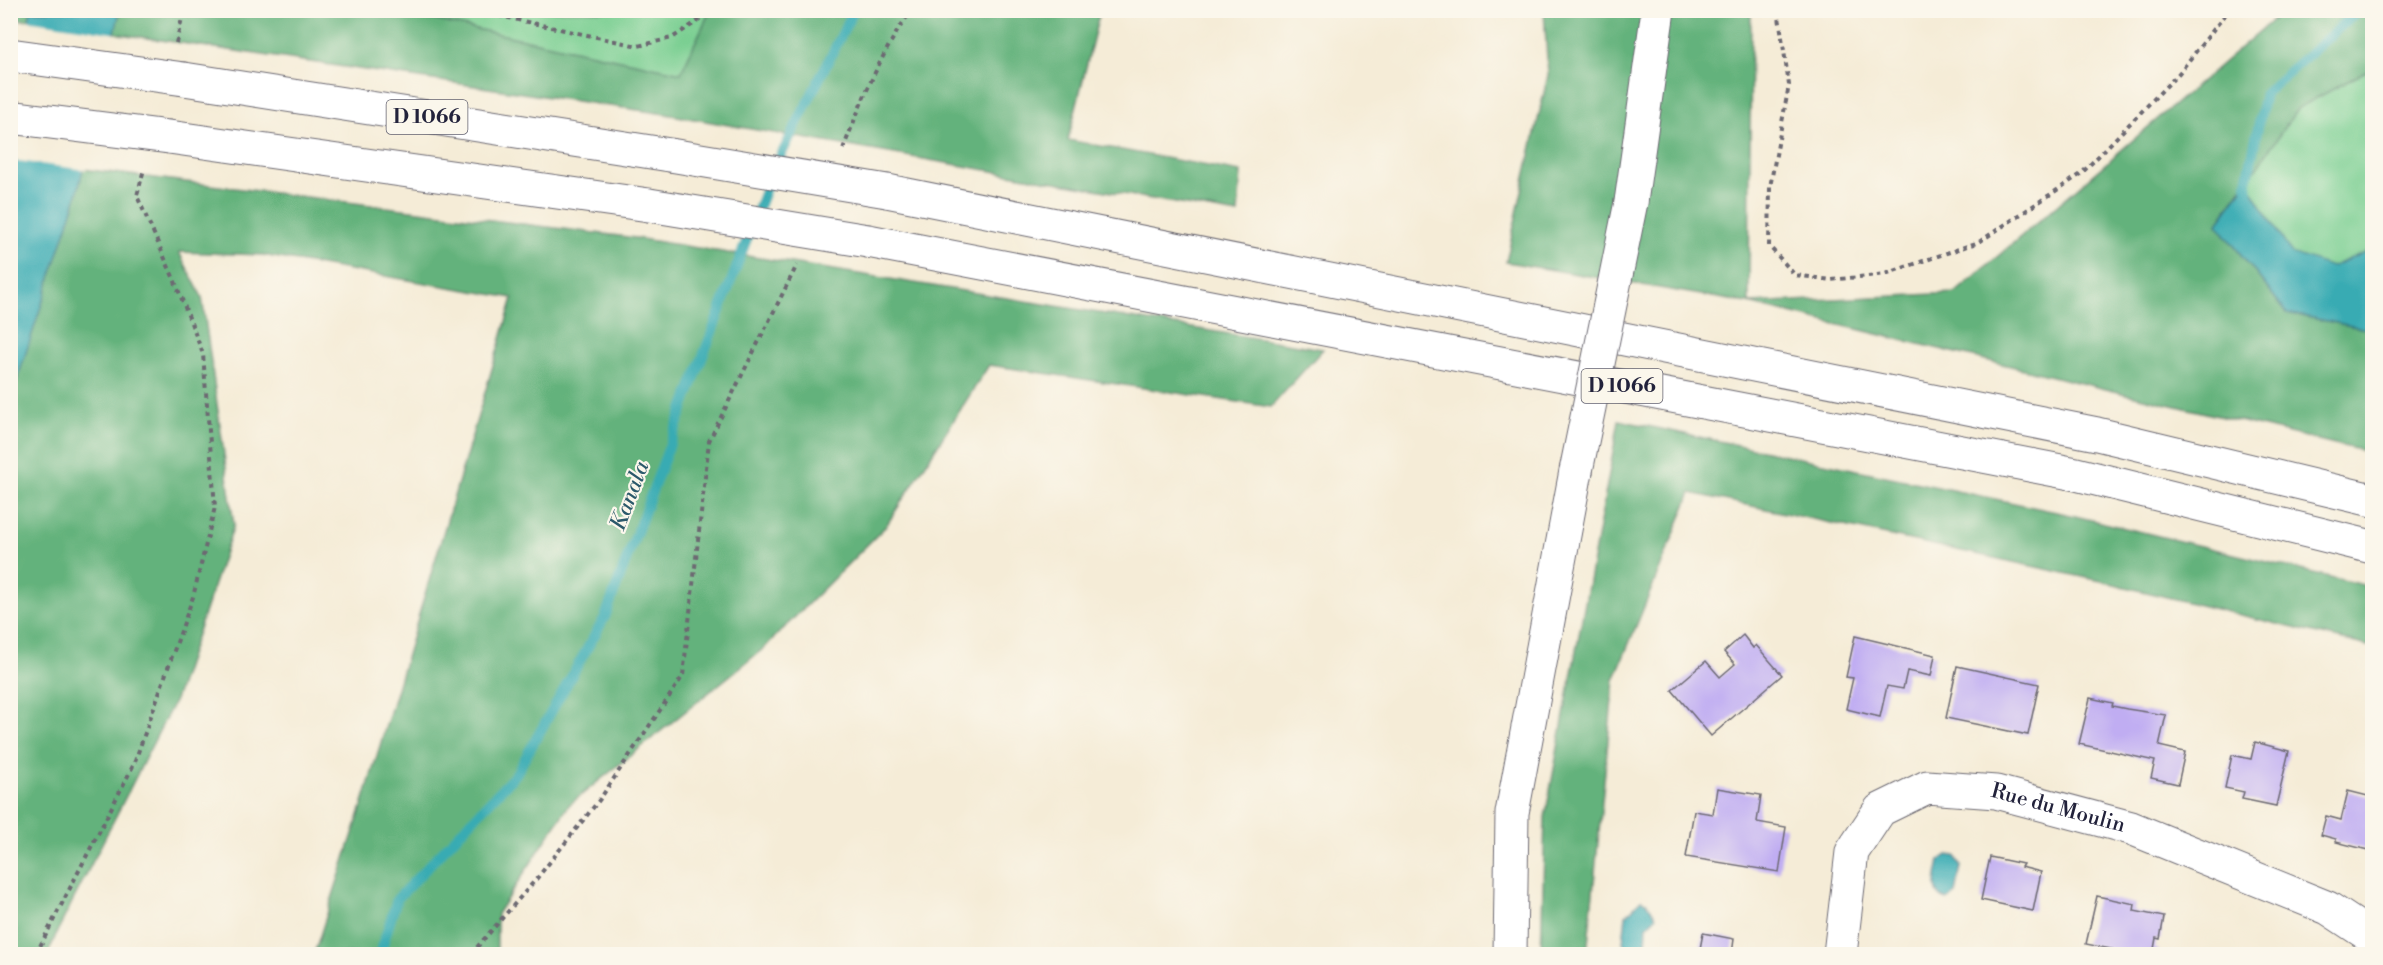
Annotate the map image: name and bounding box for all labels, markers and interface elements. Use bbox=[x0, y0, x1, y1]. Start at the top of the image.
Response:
road number: D 1066 bbox=[386, 100, 468, 134]
road number: D 1066 bbox=[1582, 369, 1662, 403]
water label: Kanala bbox=[604, 457, 656, 534]
street label: Rue du Moulin bbox=[1988, 778, 2128, 839]

